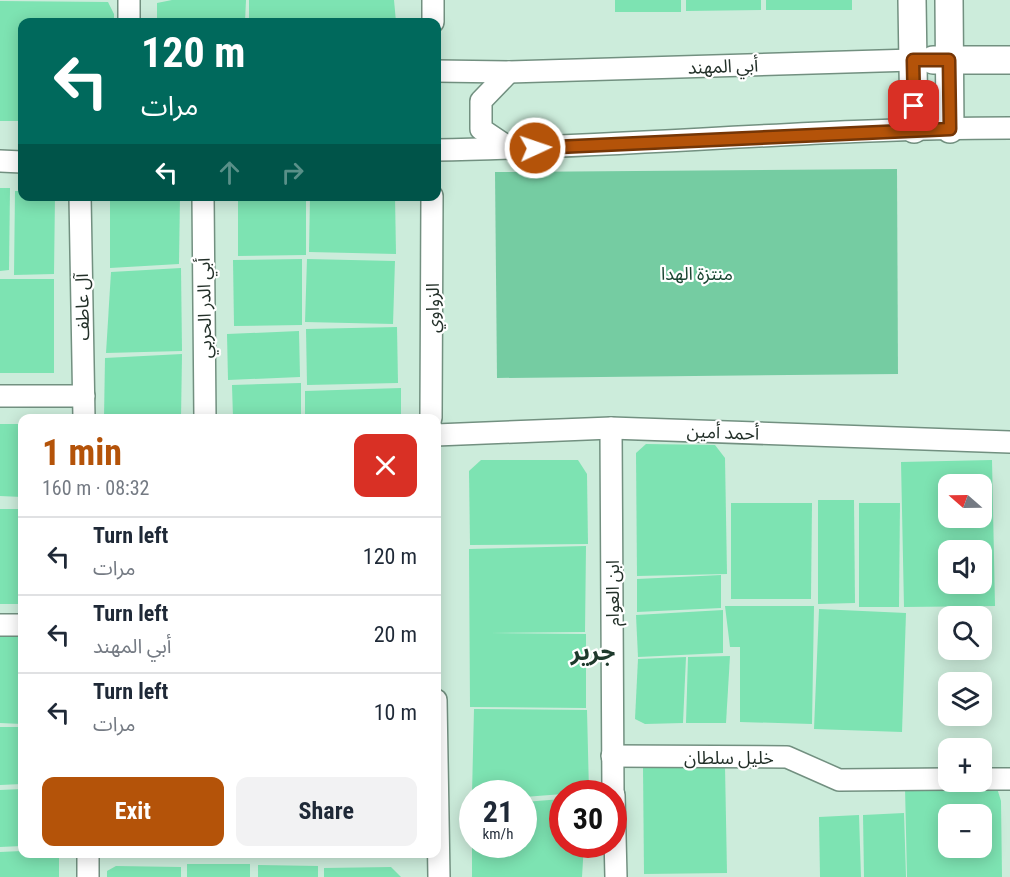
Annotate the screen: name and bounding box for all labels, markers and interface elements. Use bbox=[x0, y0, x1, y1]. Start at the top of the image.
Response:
text: 120 m bbox=[141, 28, 246, 77]
icon: left bbox=[42, 42, 120, 120]
street label: أبي المهند bbox=[687, 54, 759, 81]
pin bbox=[888, 80, 939, 131]
icon: arrive bbox=[897, 89, 930, 122]
text: مرات bbox=[141, 90, 198, 122]
position arrow bbox=[503, 116, 567, 180]
icon: left bbox=[150, 156, 183, 189]
icon: ahead bbox=[213, 156, 246, 189]
icon: right bbox=[276, 156, 309, 189]
street label: أبي الدر الحربي bbox=[192, 257, 219, 359]
park label: منتزة الهدا bbox=[661, 263, 733, 285]
street label: آل عاطف bbox=[71, 273, 94, 341]
street label: الزواوي bbox=[422, 283, 446, 333]
street label: أحمد أمين bbox=[686, 420, 760, 445]
text: 1 min bbox=[42, 432, 122, 474]
button: close bbox=[354, 434, 417, 497]
north arrow bbox=[938, 474, 992, 528]
map controls bbox=[938, 474, 992, 858]
text: 160 m · 08:32 bbox=[42, 476, 149, 500]
text: Turn left bbox=[93, 523, 168, 548]
icon: left bbox=[42, 540, 75, 573]
button: sound bbox=[938, 540, 992, 594]
text: 120 m bbox=[363, 544, 417, 569]
text: مرات bbox=[93, 556, 136, 580]
street label: ابن العوام bbox=[602, 560, 627, 626]
text: Turn left bbox=[93, 601, 168, 626]
button: search bbox=[938, 606, 992, 660]
icon: left bbox=[42, 618, 75, 651]
text: 20 m bbox=[374, 622, 417, 647]
text: أبي المهند bbox=[93, 634, 172, 658]
district label: جرير bbox=[570, 638, 615, 666]
button: layers bbox=[938, 672, 992, 726]
text: Turn left bbox=[93, 679, 168, 704]
icon: left bbox=[42, 696, 75, 729]
text: 10 m bbox=[374, 700, 417, 725]
text: مرات bbox=[93, 712, 136, 736]
button: + bbox=[938, 738, 992, 792]
street label: خليل سلطان bbox=[684, 747, 774, 769]
button: Exit bbox=[42, 777, 224, 846]
button: Share bbox=[236, 777, 417, 846]
speed limit sign: 30 bbox=[549, 780, 627, 858]
text: 21 bbox=[483, 794, 513, 829]
button: − bbox=[938, 804, 992, 858]
text: km/h bbox=[483, 825, 513, 843]

